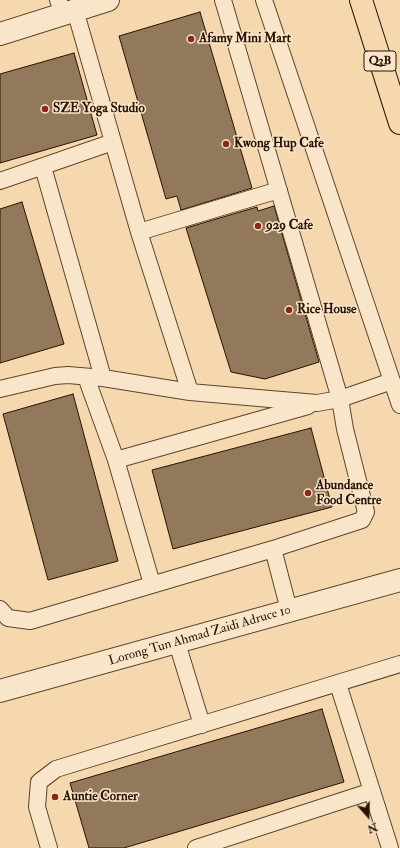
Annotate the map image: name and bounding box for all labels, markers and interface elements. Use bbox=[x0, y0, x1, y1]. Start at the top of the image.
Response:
place label: Afamy Mini Mart bbox=[199, 31, 291, 47]
marker: Afamy Mini Mart bbox=[186, 34, 196, 44]
road number: Q3B bbox=[364, 51, 396, 71]
place label: SZE Yoga Studio bbox=[53, 101, 145, 117]
marker: SZE Yoga Studio bbox=[40, 104, 50, 114]
place label: Kwong Hup Cafe bbox=[234, 136, 324, 152]
marker: Kwong Hup Cafe bbox=[221, 139, 231, 149]
place label: 929 Cafe bbox=[266, 218, 313, 234]
marker: 929 Cafe bbox=[253, 221, 263, 231]
place label: Rice House bbox=[297, 302, 356, 318]
marker: Rice House bbox=[284, 305, 294, 315]
place label: Abundance Food Centre bbox=[316, 478, 382, 509]
marker: Abundance Food Centre bbox=[303, 488, 313, 498]
street label: Lorong Tun Ahmad Zaidi Adruce 10 bbox=[107, 602, 293, 670]
place label: Auntie Corner bbox=[63, 789, 138, 805]
marker: Auntie Corner bbox=[50, 792, 60, 802]
north arrow bbox=[348, 796, 388, 836]
text: N bbox=[365, 820, 379, 836]

